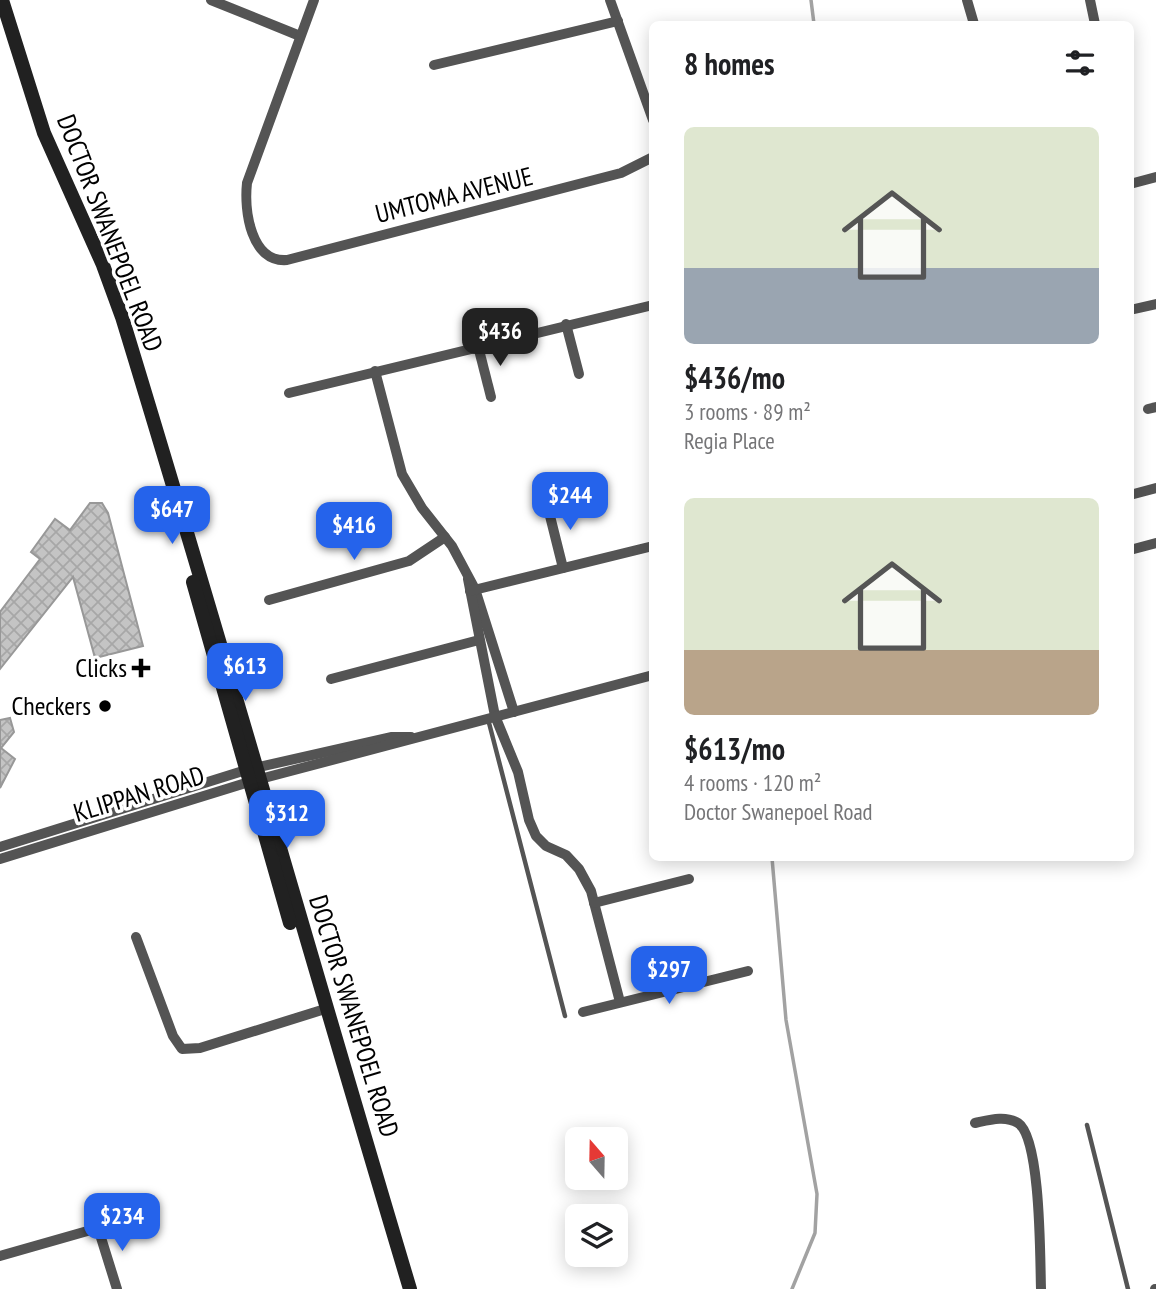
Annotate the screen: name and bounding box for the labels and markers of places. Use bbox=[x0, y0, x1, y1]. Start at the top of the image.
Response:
pin: $436 bbox=[459, 308, 541, 368]
pin: $244 bbox=[529, 472, 611, 532]
pin: $647 bbox=[131, 486, 213, 546]
pin: $416 bbox=[313, 503, 395, 562]
pin: $613 bbox=[204, 644, 286, 703]
place label: Clicks bbox=[75, 651, 127, 684]
marker: Clicks bbox=[133, 660, 149, 676]
place label: Checkers bbox=[11, 689, 91, 722]
marker: Checkers bbox=[97, 698, 113, 714]
pin: $312 bbox=[246, 790, 328, 850]
pin: $297 bbox=[628, 946, 710, 1006]
pin: $234 bbox=[81, 1194, 163, 1253]

